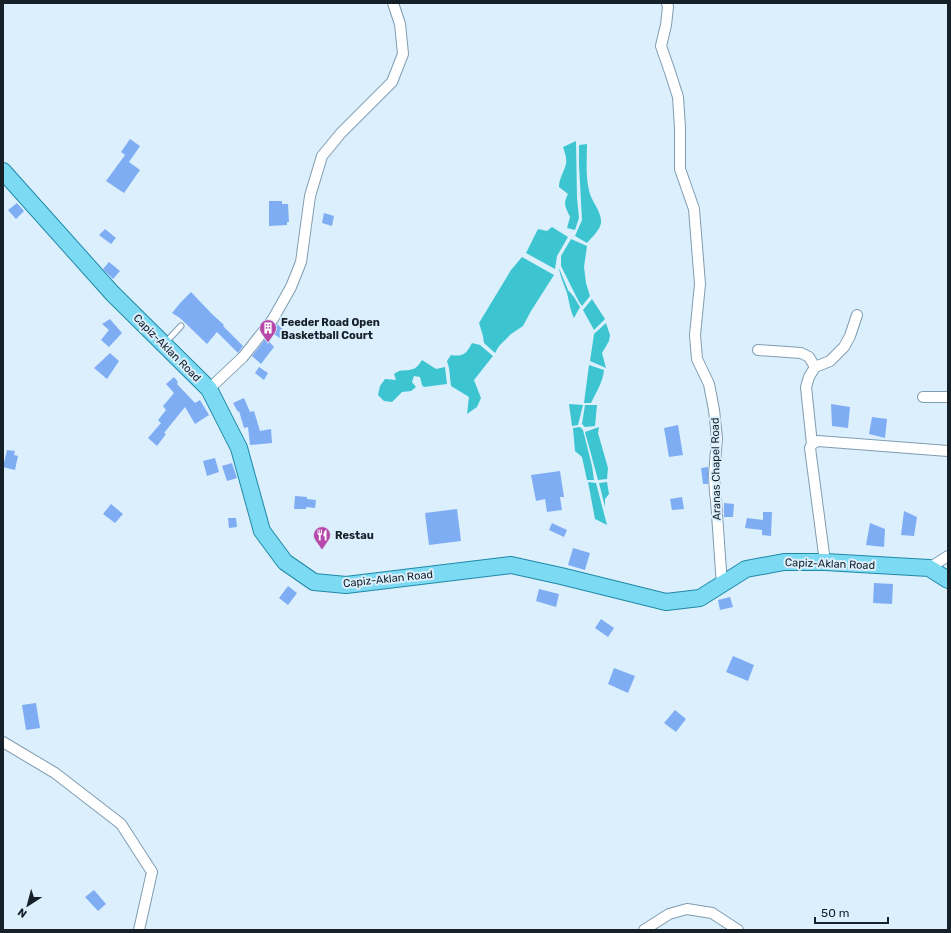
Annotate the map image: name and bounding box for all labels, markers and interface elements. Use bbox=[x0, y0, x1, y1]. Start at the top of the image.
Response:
street label: Capiz-Aklan Road bbox=[131, 312, 203, 384]
place label: Feeder Road Open Basketball Court bbox=[281, 316, 380, 342]
building icon: Feeder Road Open Basketball Court bbox=[258, 318, 278, 343]
street label: Aranas Chapel Road bbox=[709, 417, 723, 521]
restaurant icon: Restau bbox=[312, 525, 332, 550]
place label: Restau bbox=[335, 529, 374, 542]
street label: Capiz-Aklan Road bbox=[785, 556, 875, 572]
street label: Capiz-Aklan Road bbox=[342, 568, 434, 590]
north arrow bbox=[8, 885, 48, 925]
scale bar bbox=[815, 899, 888, 925]
text: N bbox=[15, 905, 29, 920]
text: 50 m bbox=[821, 906, 849, 920]

